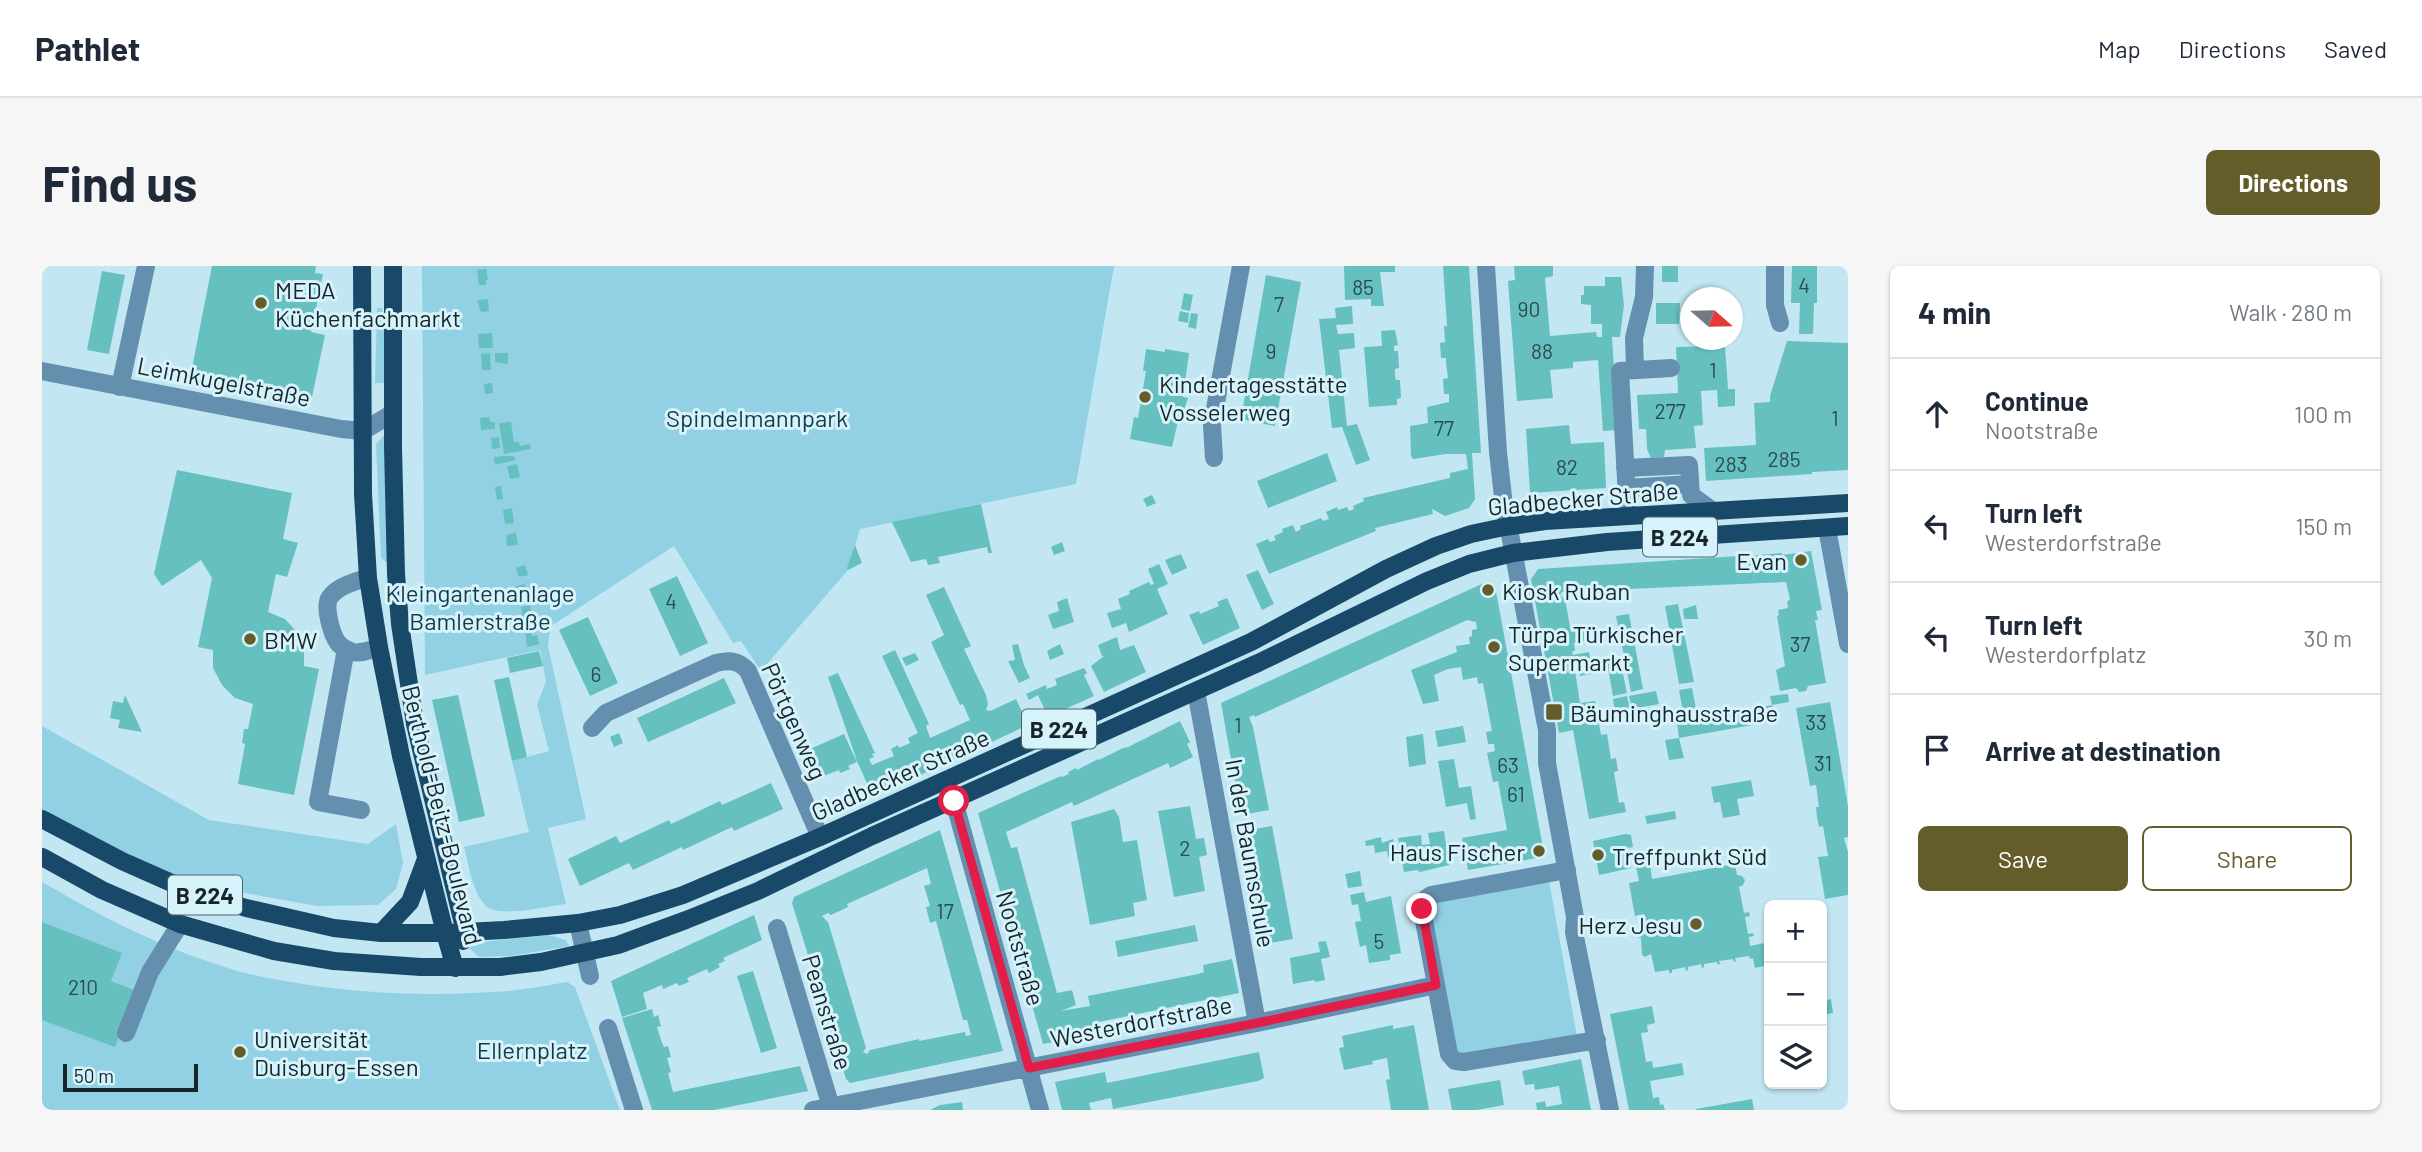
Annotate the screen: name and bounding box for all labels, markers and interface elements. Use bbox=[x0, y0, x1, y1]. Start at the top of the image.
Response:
text: Pathlet bbox=[35, 28, 140, 68]
text: Map bbox=[2098, 34, 2141, 63]
text: Directions bbox=[2179, 34, 2286, 63]
text: Saved bbox=[2324, 34, 2387, 63]
button: Directions bbox=[2206, 150, 2380, 215]
text: Find us bbox=[42, 153, 197, 212]
house number: 4 bbox=[1798, 272, 1810, 297]
house number: 85 bbox=[1352, 274, 1374, 299]
place label: MEDA Küchenfachmarkt bbox=[275, 275, 461, 332]
north arrow bbox=[1680, 287, 1743, 350]
house number: 7 bbox=[1274, 291, 1284, 316]
text: 4 min bbox=[1918, 294, 1991, 330]
marker: MEDA Küchenfachmarkt bbox=[253, 295, 269, 311]
house number: 90 bbox=[1518, 296, 1540, 321]
text: Walk · 280 m bbox=[2229, 298, 2352, 326]
house number: 9 bbox=[1266, 338, 1276, 363]
house number: 88 bbox=[1531, 338, 1553, 363]
street label: Leimkugelstraße bbox=[135, 350, 313, 412]
house number: 1 bbox=[1709, 357, 1717, 382]
place label: Kindertagesstätte Vosselerweg bbox=[1159, 369, 1348, 426]
text: Continue bbox=[1985, 385, 2089, 416]
marker: Kindertagesstätte Vosselerweg bbox=[1137, 389, 1153, 405]
icon: ahead bbox=[1918, 395, 1956, 433]
house number: 277 bbox=[1654, 398, 1686, 423]
text: 100 m bbox=[2294, 400, 2352, 428]
park label: Spindelmannpark bbox=[666, 403, 848, 432]
house number: 1 bbox=[1831, 405, 1839, 430]
house number: 77 bbox=[1434, 415, 1454, 440]
text: Nootstraße bbox=[1985, 416, 2098, 444]
house number: 285 bbox=[1768, 446, 1801, 471]
house number: 283 bbox=[1714, 451, 1748, 476]
house number: 82 bbox=[1556, 454, 1578, 479]
street label: Gladbecker Straße bbox=[1486, 475, 1680, 521]
text: Turn left bbox=[1985, 497, 2083, 528]
icon: left bbox=[1918, 507, 1956, 545]
text: 150 m bbox=[2296, 512, 2352, 540]
road number: B 224 bbox=[1643, 518, 1717, 556]
text: Westerdorfstraße bbox=[1985, 528, 2162, 556]
place label: Evan bbox=[1736, 546, 1787, 575]
marker: Evan bbox=[1793, 552, 1809, 568]
place label: Kiosk Ruban bbox=[1502, 576, 1630, 605]
park label: Kleingartenanlage Bamlerstraße bbox=[386, 578, 574, 635]
marker: Kiosk Ruban bbox=[1480, 582, 1496, 598]
house number: 4 bbox=[665, 588, 677, 613]
text: Turn left bbox=[1985, 609, 2083, 640]
place label: Türpa Türkischer Supermarkt bbox=[1508, 619, 1684, 676]
icon: left bbox=[1918, 619, 1956, 657]
text: 30 m bbox=[2304, 624, 2352, 652]
place label: BMW bbox=[264, 625, 317, 654]
marker: BMW bbox=[242, 631, 258, 647]
house number: 37 bbox=[1790, 631, 1810, 656]
marker: Türpa Türkischer Supermarkt bbox=[1486, 639, 1502, 655]
text: Westerdorfplatz bbox=[1985, 640, 2146, 668]
street label: Pörtgenweg bbox=[756, 658, 834, 784]
house number: 6 bbox=[591, 661, 601, 686]
street label: Berthold-Beitz-Boulevard bbox=[397, 682, 489, 948]
place label: Bäuminghausstraße bbox=[1570, 698, 1778, 727]
marker: Bäuminghausstraße bbox=[1544, 702, 1564, 722]
house number: 33 bbox=[1805, 709, 1827, 734]
road number: B 224 bbox=[1022, 710, 1096, 748]
house number: 1 bbox=[1234, 712, 1242, 737]
street label: Gladbecker Straße bbox=[807, 722, 993, 826]
icon: arrive bbox=[1918, 731, 1956, 769]
text: Arrive at destination bbox=[1985, 735, 2221, 766]
house number: 31 bbox=[1814, 750, 1832, 775]
house number: 63 bbox=[1497, 752, 1519, 777]
street label: In der Baumschule bbox=[1220, 756, 1282, 950]
house number: 61 bbox=[1507, 781, 1525, 806]
route start bbox=[938, 785, 969, 816]
button: Save bbox=[1918, 826, 2128, 891]
button: Share bbox=[2142, 826, 2352, 891]
house number: 2 bbox=[1179, 835, 1191, 860]
place label: Haus Fischer bbox=[1390, 837, 1525, 866]
place label: Treffpunkt Süd bbox=[1612, 841, 1767, 870]
marker: Haus Fischer bbox=[1531, 843, 1547, 859]
marker: Treffpunkt Süd bbox=[1590, 847, 1606, 863]
road number: B 224 bbox=[168, 876, 242, 915]
street label: Nootstraße bbox=[991, 887, 1051, 1009]
route end bbox=[1406, 893, 1437, 924]
house number: 17 bbox=[936, 898, 954, 923]
map controls bbox=[1764, 900, 1827, 1089]
button: + bbox=[1764, 900, 1827, 963]
place label: Herz Jesu bbox=[1578, 910, 1682, 939]
marker: Herz Jesu bbox=[1688, 916, 1704, 932]
house number: 5 bbox=[1374, 928, 1384, 953]
street label: Peanstraße bbox=[797, 951, 859, 1073]
button: − bbox=[1764, 963, 1827, 1026]
house number: 210 bbox=[68, 974, 98, 999]
street label: Westerdorfstraße bbox=[1048, 989, 1234, 1053]
place label: Universität Duisburg-Essen bbox=[254, 1024, 419, 1081]
button: layers bbox=[1764, 1026, 1827, 1089]
park label: Ellernplatz bbox=[477, 1035, 587, 1064]
marker: Universität Duisburg-Essen bbox=[232, 1044, 248, 1060]
scale bar bbox=[63, 1061, 198, 1093]
text: 50 m bbox=[74, 1064, 114, 1087]

